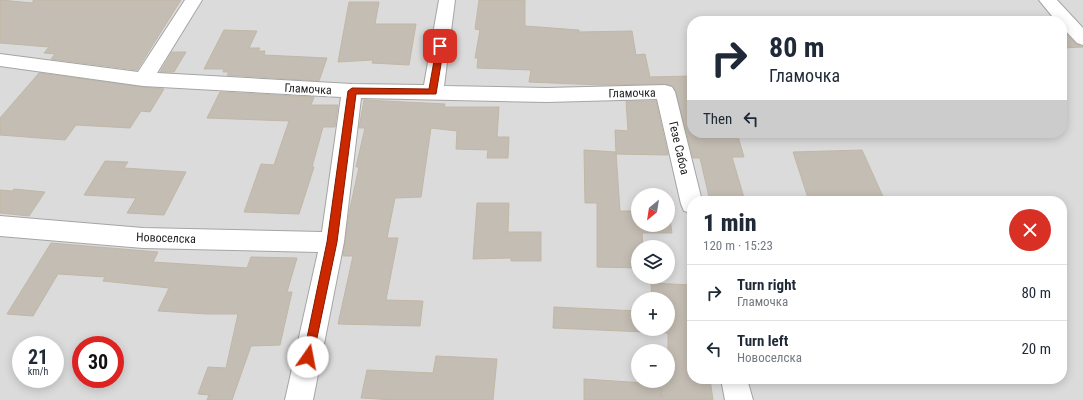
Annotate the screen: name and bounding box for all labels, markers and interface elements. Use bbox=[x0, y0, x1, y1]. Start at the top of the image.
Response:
pin bbox=[423, 29, 457, 63]
text: 80 m bbox=[769, 31, 825, 64]
icon: right bbox=[703, 32, 755, 84]
icon: arrive bbox=[429, 35, 451, 57]
text: Гламочка bbox=[769, 65, 840, 86]
street label: Гламочка bbox=[284, 81, 332, 97]
street label: Гламочка bbox=[608, 86, 656, 100]
icon: left bbox=[740, 108, 762, 130]
text: Then bbox=[703, 110, 732, 128]
street label: Гезе Сабоа bbox=[666, 120, 692, 176]
north arrow bbox=[631, 188, 675, 232]
map controls bbox=[631, 188, 675, 388]
text: 1 min bbox=[703, 209, 757, 237]
button: close bbox=[1009, 209, 1051, 251]
street label: Новоселска bbox=[136, 230, 196, 246]
text: 120 m · 15:23 bbox=[703, 238, 773, 253]
button: layers bbox=[631, 240, 675, 284]
text: Turn right bbox=[737, 276, 796, 294]
icon: right bbox=[703, 282, 725, 304]
text: 80 m bbox=[1021, 284, 1051, 302]
button: + bbox=[631, 292, 675, 336]
text: Гламочка bbox=[737, 294, 788, 309]
text: Turn left bbox=[737, 332, 788, 350]
speed limit sign: 30 bbox=[72, 336, 124, 388]
position arrow bbox=[287, 336, 329, 378]
icon: left bbox=[703, 338, 725, 360]
text: 20 m bbox=[1021, 340, 1051, 358]
button: − bbox=[631, 344, 675, 388]
text: 21 bbox=[28, 345, 48, 369]
text: Новоселска bbox=[737, 350, 802, 365]
text: km/h bbox=[28, 366, 48, 377]

